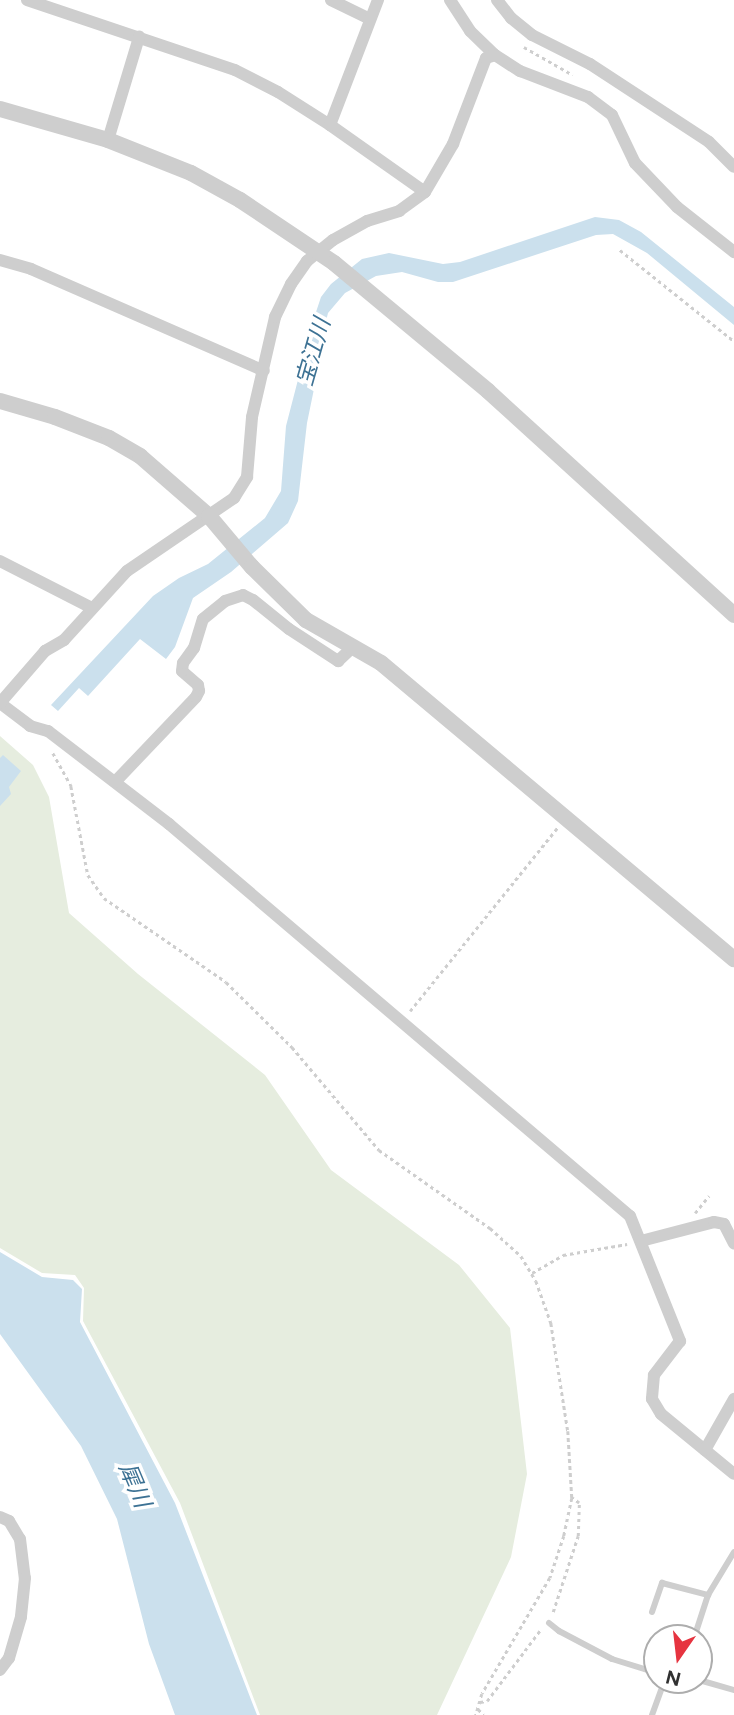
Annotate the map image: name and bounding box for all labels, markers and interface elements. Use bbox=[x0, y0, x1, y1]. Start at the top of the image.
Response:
water label: 宝江川 bbox=[290, 315, 336, 389]
water label: 犀川 bbox=[113, 1458, 157, 1512]
north arrow bbox=[643, 1624, 713, 1694]
text: N bbox=[663, 1665, 683, 1691]

